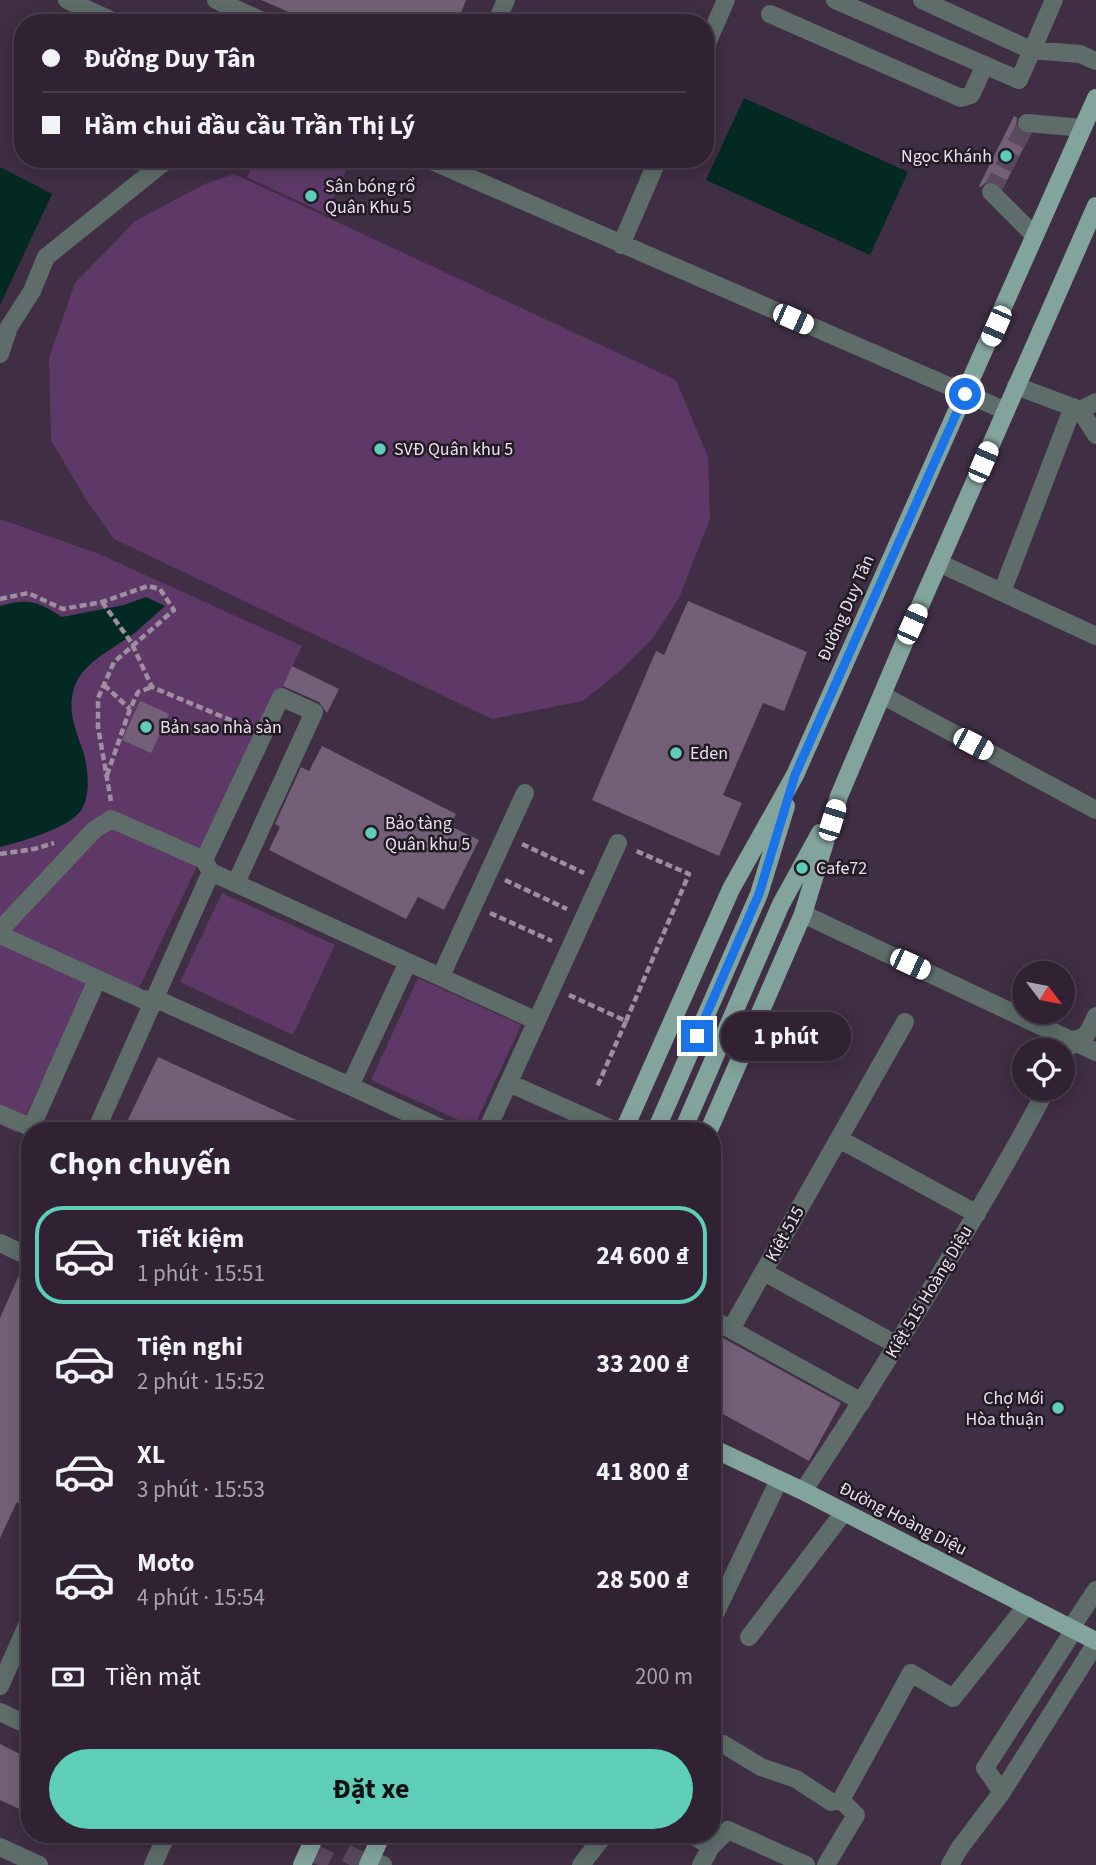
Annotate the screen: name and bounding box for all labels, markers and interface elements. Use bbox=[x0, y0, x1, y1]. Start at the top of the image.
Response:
text: Đường Duy Tân bbox=[84, 40, 256, 77]
text: Hầm chui đầu cầu Trần Thị Lý bbox=[84, 107, 415, 144]
place label: Ngọc Khánh bbox=[901, 144, 992, 169]
marker: Ngọc Khánh bbox=[998, 148, 1014, 164]
place label: Sân bóng rổ Quân Khu 5 bbox=[325, 174, 415, 220]
marker: Sân bóng rổ Quân Khu 5 bbox=[303, 188, 319, 204]
car bbox=[770, 301, 817, 337]
car bbox=[978, 303, 1015, 349]
route start bbox=[949, 378, 981, 410]
place label: SVĐ Quân khu 5 bbox=[394, 437, 513, 462]
car bbox=[966, 439, 1001, 485]
marker: SVĐ Quân khu 5 bbox=[372, 441, 388, 457]
street label: Đường Duy Tân bbox=[811, 551, 881, 665]
car bbox=[894, 601, 931, 647]
place label: Bản sao nhà sàn bbox=[160, 715, 282, 740]
marker: Bản sao nhà sàn bbox=[138, 719, 154, 735]
car bbox=[950, 725, 997, 763]
place label: Eden bbox=[690, 741, 728, 766]
marker: Eden bbox=[668, 745, 684, 761]
car bbox=[816, 797, 849, 843]
place label: Bảo tàng Quân khu 5 bbox=[385, 811, 470, 857]
marker: Bảo tàng Quân khu 5 bbox=[363, 825, 379, 841]
place label: Cafe72 bbox=[816, 856, 867, 881]
marker: Cafe72 bbox=[794, 860, 810, 876]
car bbox=[887, 946, 934, 982]
north arrow bbox=[1012, 961, 1074, 1024]
map controls bbox=[1012, 961, 1075, 1101]
callout: 1 phút bbox=[722, 1012, 851, 1060]
route end bbox=[681, 1020, 713, 1052]
text: 1 phút bbox=[754, 1020, 818, 1053]
button: locate bbox=[1012, 1038, 1075, 1101]
text: Chọn chuyến bbox=[49, 1141, 231, 1187]
street label: Kiệt 515 bbox=[759, 1202, 811, 1266]
text: Tiết kiệm bbox=[137, 1220, 244, 1257]
street label: Kiệt 515 Hoàng Diệu bbox=[879, 1221, 979, 1363]
icon: car bbox=[53, 1224, 116, 1287]
text: 24 600 ₫ bbox=[596, 1237, 689, 1274]
text: 1 phút · 15:51 bbox=[137, 1257, 265, 1290]
text: Tiện nghi bbox=[137, 1328, 243, 1365]
icon: car bbox=[53, 1332, 116, 1395]
text: 33 200 ₫ bbox=[596, 1345, 689, 1382]
text: 2 phút · 15:52 bbox=[137, 1365, 265, 1398]
place label: Chợ Mới Hòa thuận bbox=[965, 1386, 1044, 1432]
marker: Chợ Mới Hòa thuận bbox=[1050, 1400, 1066, 1416]
text: XL bbox=[137, 1436, 165, 1473]
icon: car bbox=[53, 1440, 116, 1503]
text: 41 800 ₫ bbox=[596, 1453, 689, 1490]
text: 3 phút · 15:53 bbox=[137, 1473, 265, 1506]
street label: Đường Hoàng Diệu bbox=[835, 1476, 971, 1562]
text: Moto bbox=[137, 1544, 194, 1581]
icon: car bbox=[53, 1548, 116, 1611]
text: 28 500 ₫ bbox=[596, 1561, 689, 1598]
text: 4 phút · 15:54 bbox=[137, 1581, 265, 1614]
icon: cash bbox=[49, 1658, 87, 1696]
text: Tiền mặt bbox=[105, 1658, 201, 1695]
text: 200 m bbox=[635, 1660, 693, 1693]
button: Đặt xe bbox=[49, 1749, 693, 1829]

